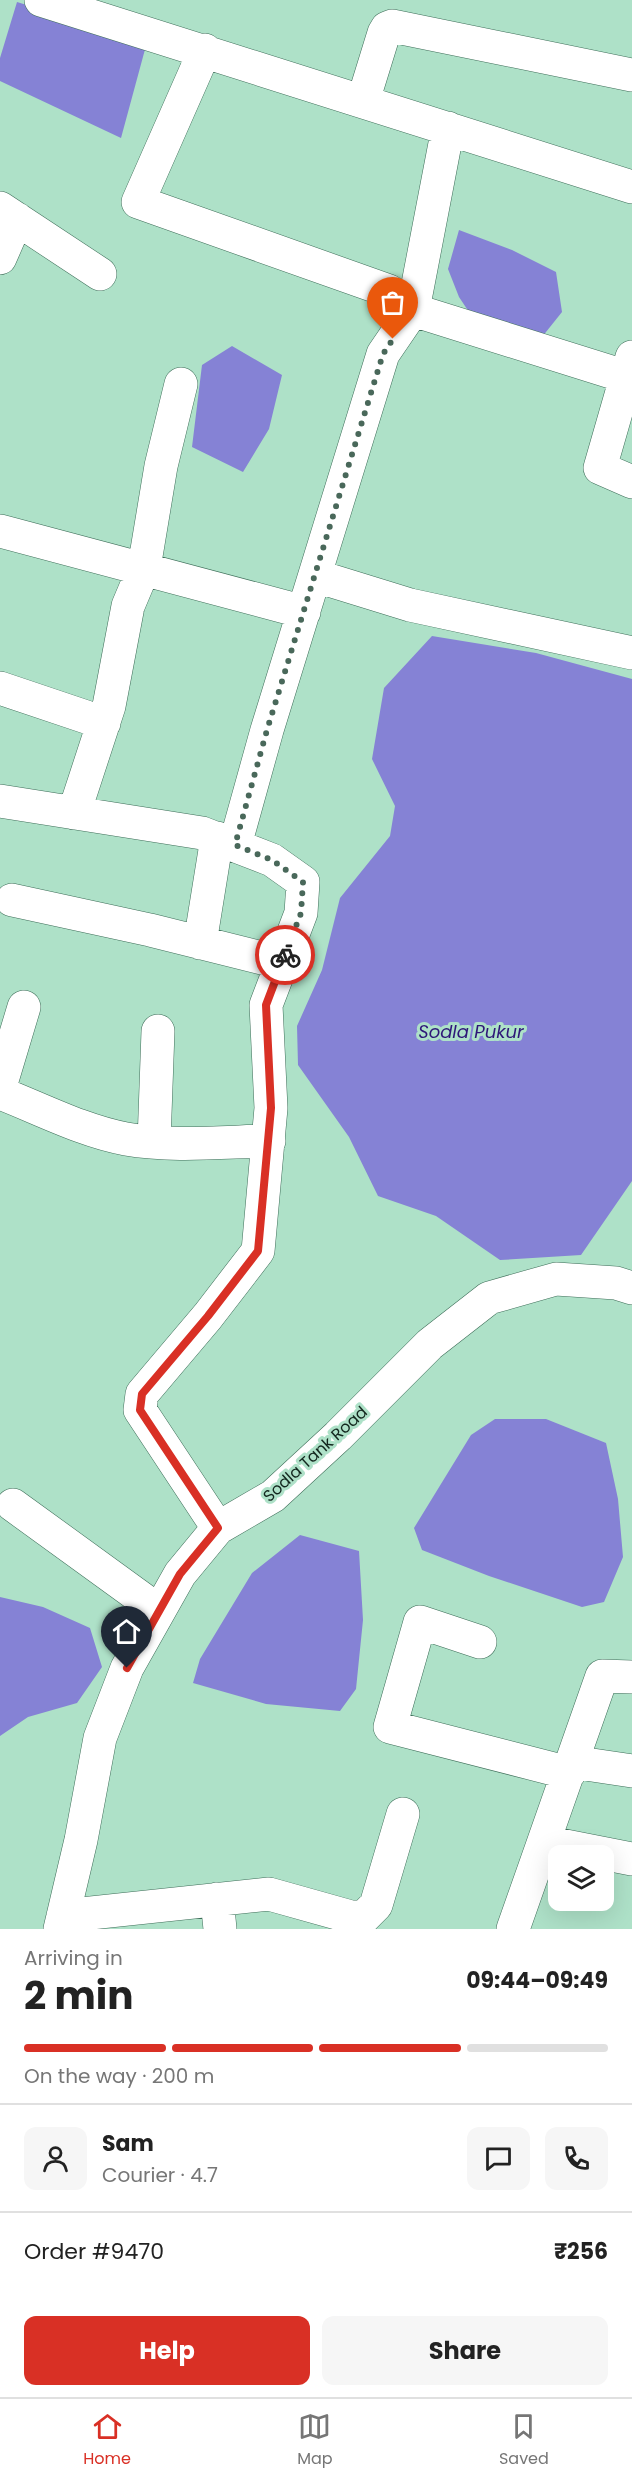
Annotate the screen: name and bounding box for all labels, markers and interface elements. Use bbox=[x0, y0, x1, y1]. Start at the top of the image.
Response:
pin bbox=[367, 277, 418, 339]
icon: bag bbox=[376, 286, 409, 319]
courier bbox=[255, 925, 315, 985]
icon: bike bbox=[269, 939, 302, 972]
water label: Sodla Pukur bbox=[418, 1019, 525, 1044]
street label: Sodla Tank Road bbox=[258, 1401, 372, 1507]
pin bbox=[101, 1606, 152, 1668]
icon: home bbox=[110, 1615, 143, 1648]
map controls bbox=[548, 1845, 614, 1911]
button: layers bbox=[548, 1845, 614, 1911]
text: Arriving in bbox=[24, 1944, 123, 1972]
text: 09:44–09:49 bbox=[466, 1965, 608, 1996]
text: 2 min bbox=[24, 1968, 134, 2023]
text: On the way · 200 m bbox=[24, 2062, 214, 2090]
button: person bbox=[24, 2127, 87, 2190]
button: chat bbox=[467, 2127, 530, 2190]
button: phone bbox=[545, 2127, 608, 2190]
text: Sam bbox=[102, 2128, 154, 2159]
text: Courier · 4.7 bbox=[102, 2161, 218, 2189]
text: Order #9470 bbox=[24, 2236, 164, 2267]
text: ₹256 bbox=[554, 2236, 608, 2267]
button: Help bbox=[24, 2316, 310, 2385]
button: Share bbox=[322, 2316, 608, 2385]
tab: Home bbox=[83, 2410, 131, 2471]
tab: Map bbox=[297, 2410, 333, 2471]
tab: Saved bbox=[499, 2410, 549, 2471]

